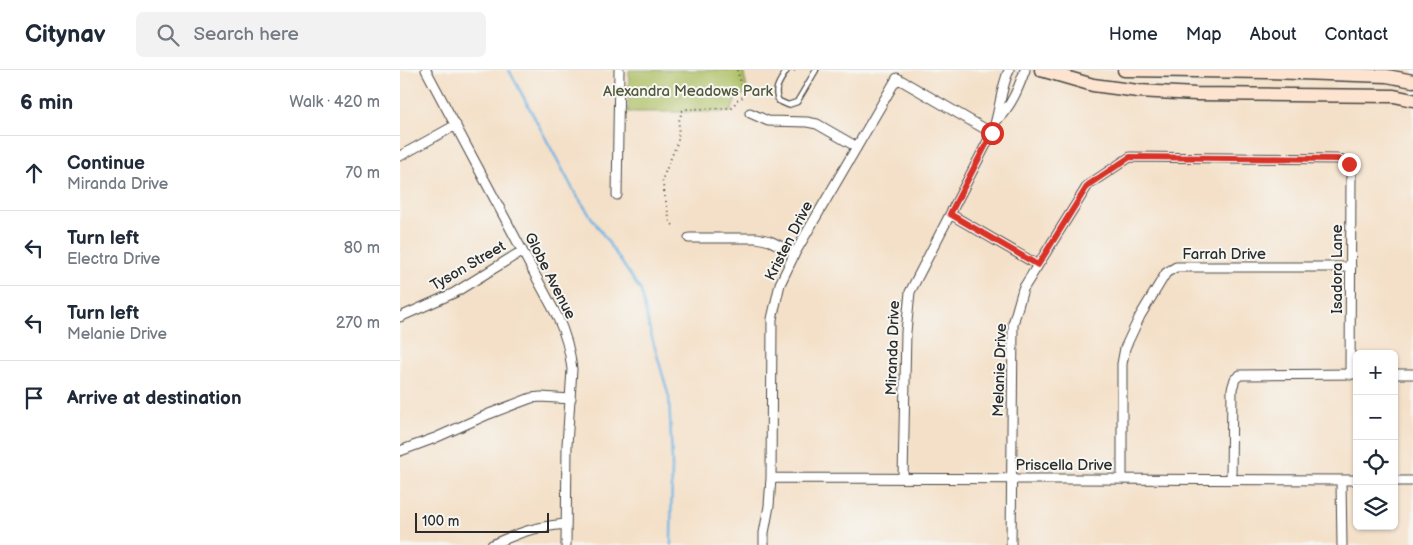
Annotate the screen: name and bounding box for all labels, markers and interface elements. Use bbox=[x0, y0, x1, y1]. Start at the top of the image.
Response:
search box bbox=[136, 12, 486, 57]
text: Citynav bbox=[25, 20, 106, 49]
icon: search bbox=[154, 21, 182, 49]
text: Search here bbox=[194, 23, 299, 46]
text: Home bbox=[1109, 24, 1158, 45]
text: Map bbox=[1186, 24, 1222, 45]
text: About bbox=[1250, 24, 1297, 45]
text: Contact bbox=[1325, 24, 1388, 45]
park label: Alexandra Meadows Park bbox=[603, 82, 774, 101]
text: 6 min bbox=[20, 90, 73, 115]
text: Walk · 420 m bbox=[289, 93, 380, 112]
route start bbox=[981, 122, 1004, 145]
text: Continue bbox=[67, 152, 145, 175]
route end bbox=[1338, 153, 1361, 176]
icon: ahead bbox=[20, 159, 48, 187]
text: 70 m bbox=[345, 164, 380, 183]
text: Miranda Drive bbox=[67, 175, 168, 194]
street label: Kristen Drive bbox=[761, 198, 817, 284]
street label: Isadora Lane bbox=[1328, 224, 1347, 314]
text: Turn left bbox=[67, 227, 139, 250]
street label: Globe Avenue bbox=[520, 229, 580, 323]
icon: left bbox=[20, 234, 48, 262]
street label: Tyson Street bbox=[427, 237, 509, 295]
text: 80 m bbox=[344, 239, 380, 258]
street label: Farrah Drive bbox=[1182, 245, 1266, 264]
text: Electra Drive bbox=[67, 250, 160, 269]
street label: Miranda Drive bbox=[882, 300, 904, 396]
text: Turn left bbox=[67, 302, 139, 325]
icon: left bbox=[20, 309, 48, 337]
text: 270 m bbox=[336, 314, 380, 333]
street label: Melanie Drive bbox=[989, 323, 1011, 417]
text: Melanie Drive bbox=[67, 325, 167, 344]
map controls bbox=[1353, 350, 1398, 530]
button: + bbox=[1353, 350, 1398, 395]
icon: arrive bbox=[20, 384, 48, 412]
text: Arrive at destination bbox=[67, 387, 242, 410]
button: − bbox=[1353, 395, 1398, 440]
button: locate bbox=[1353, 440, 1398, 485]
street label: Priscella Drive bbox=[1015, 456, 1113, 475]
button: layers bbox=[1353, 485, 1398, 530]
scale bar bbox=[415, 510, 549, 533]
text: 100 m bbox=[422, 513, 459, 530]

